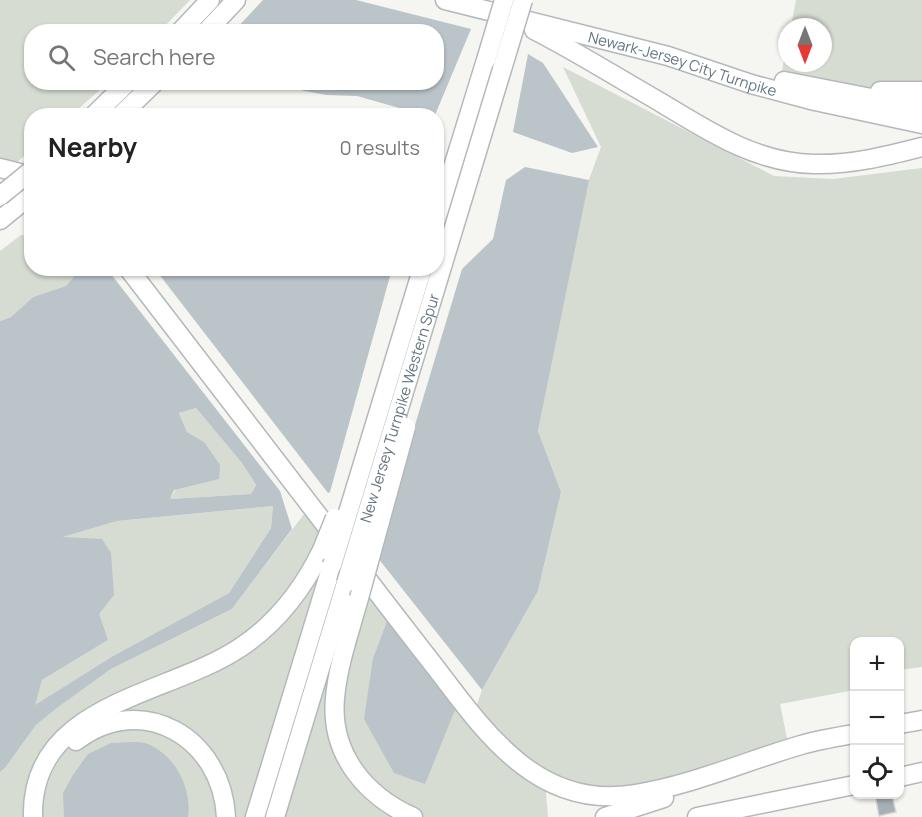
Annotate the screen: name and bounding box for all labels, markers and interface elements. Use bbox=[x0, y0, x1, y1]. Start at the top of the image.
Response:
north arrow bbox=[778, 18, 832, 72]
search box bbox=[24, 24, 444, 90]
street label: Newark-Jersey City Turnpike bbox=[586, 26, 779, 101]
icon: search bbox=[45, 41, 78, 74]
text: Search here bbox=[93, 42, 215, 72]
text: Nearby bbox=[48, 129, 137, 165]
text: 0 results bbox=[340, 134, 420, 161]
street label: New Jersey Turnpike Western Spur bbox=[354, 290, 444, 525]
map controls bbox=[850, 637, 904, 799]
button: + bbox=[850, 637, 904, 691]
button: − bbox=[850, 691, 904, 745]
button: locate bbox=[850, 745, 904, 799]

